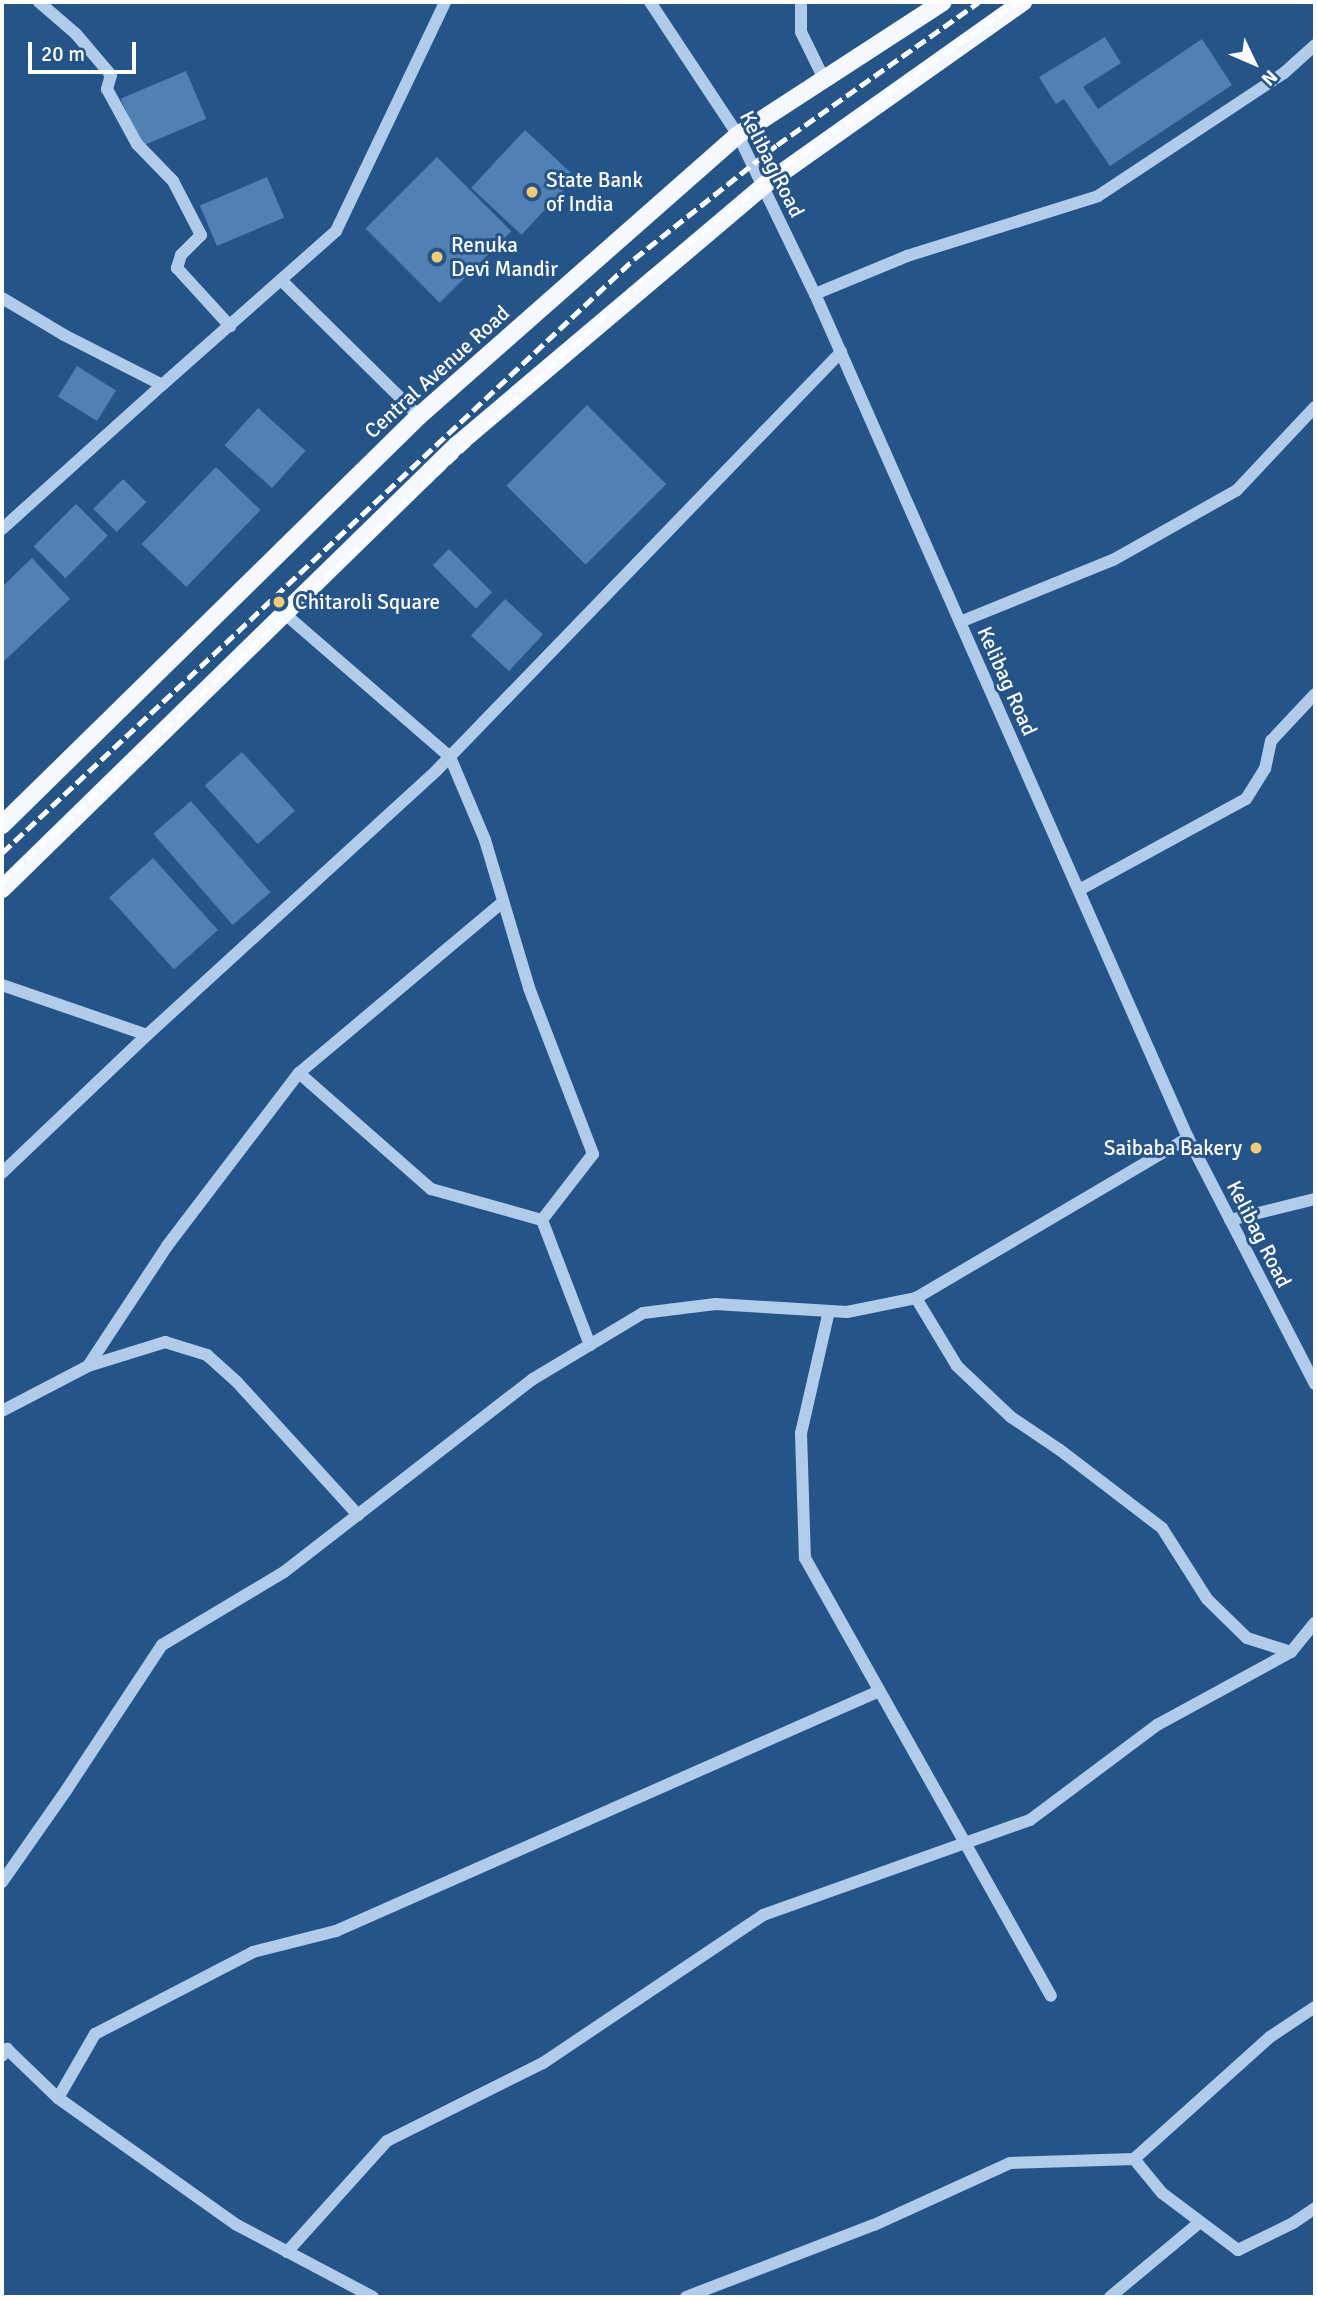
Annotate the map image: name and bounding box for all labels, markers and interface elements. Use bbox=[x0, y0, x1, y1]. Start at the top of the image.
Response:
scale bar bbox=[32, 28, 140, 72]
north arrow bbox=[1219, 28, 1289, 98]
text: 20 m bbox=[41, 41, 85, 67]
text: N bbox=[1256, 64, 1282, 91]
street label: Kelibag Road bbox=[734, 106, 810, 222]
place label: State Bank of India bbox=[546, 167, 643, 217]
marker: State Bank of India bbox=[524, 184, 540, 200]
place label: Renuka Devi Mandir bbox=[451, 232, 558, 282]
marker: Renuka Devi Mandir bbox=[429, 249, 445, 265]
street label: Central Avenue Road bbox=[359, 300, 515, 444]
place label: Chitaroli Square bbox=[295, 589, 440, 615]
marker: Chitaroli Square bbox=[269, 592, 289, 612]
street label: Kelibag Road bbox=[972, 623, 1042, 739]
place label: Saibaba Bakery bbox=[1104, 1135, 1242, 1161]
marker: Saibaba Bakery bbox=[1248, 1140, 1264, 1156]
street label: Kelibag Road bbox=[1221, 1176, 1297, 1292]

